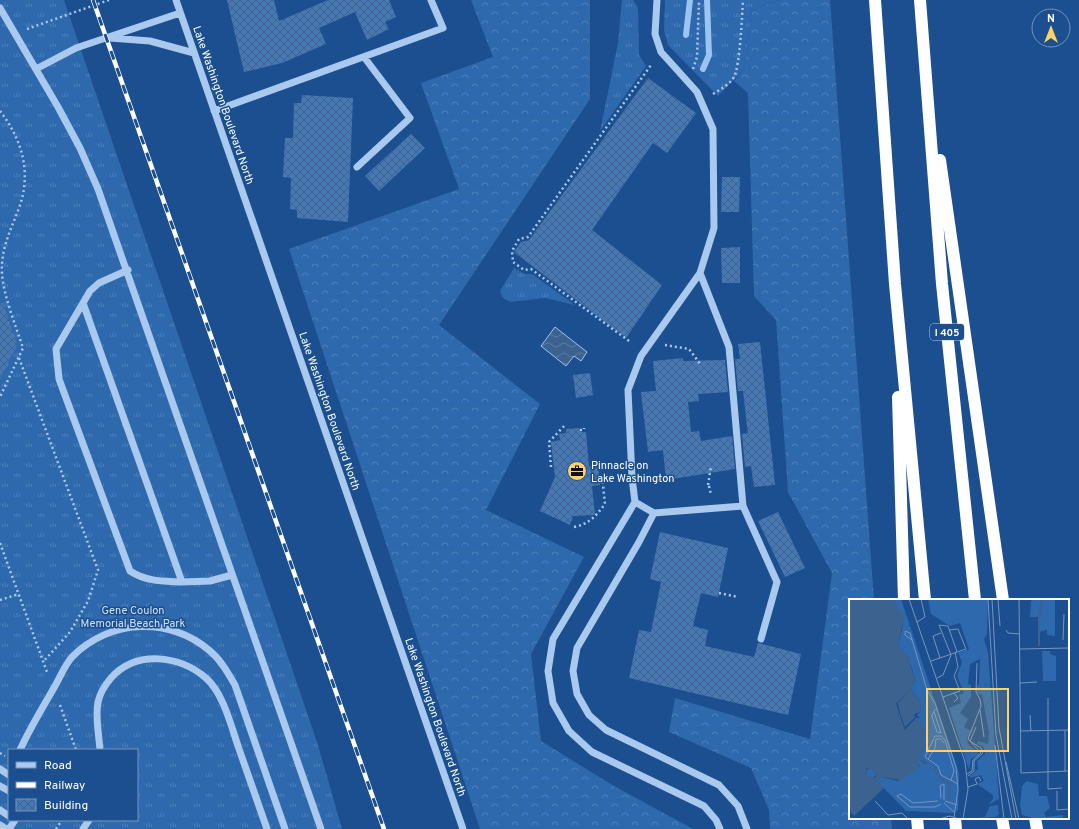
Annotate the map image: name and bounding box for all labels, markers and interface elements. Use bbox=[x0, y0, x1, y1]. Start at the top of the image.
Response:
north arrow bbox=[1031, 8, 1071, 48]
text: N bbox=[1047, 12, 1055, 26]
street label: Lake Washington Boulevard North bbox=[189, 24, 257, 187]
road number: I 405 bbox=[930, 324, 964, 340]
street label: Lake Washington Boulevard North bbox=[295, 330, 363, 493]
place label: Pinnacle on Lake Washington bbox=[591, 459, 675, 486]
office icon: Pinnacle on Lake Washington bbox=[566, 460, 588, 482]
inset map bbox=[849, 599, 1069, 819]
park label: Gene Coulon Memorial Beach Park bbox=[81, 604, 186, 631]
street label: Lake Washington Boulevard North bbox=[401, 636, 469, 799]
legend bbox=[8, 749, 138, 821]
text: Road bbox=[44, 758, 72, 774]
text: Railway bbox=[44, 778, 85, 794]
text: Building bbox=[44, 798, 88, 814]

